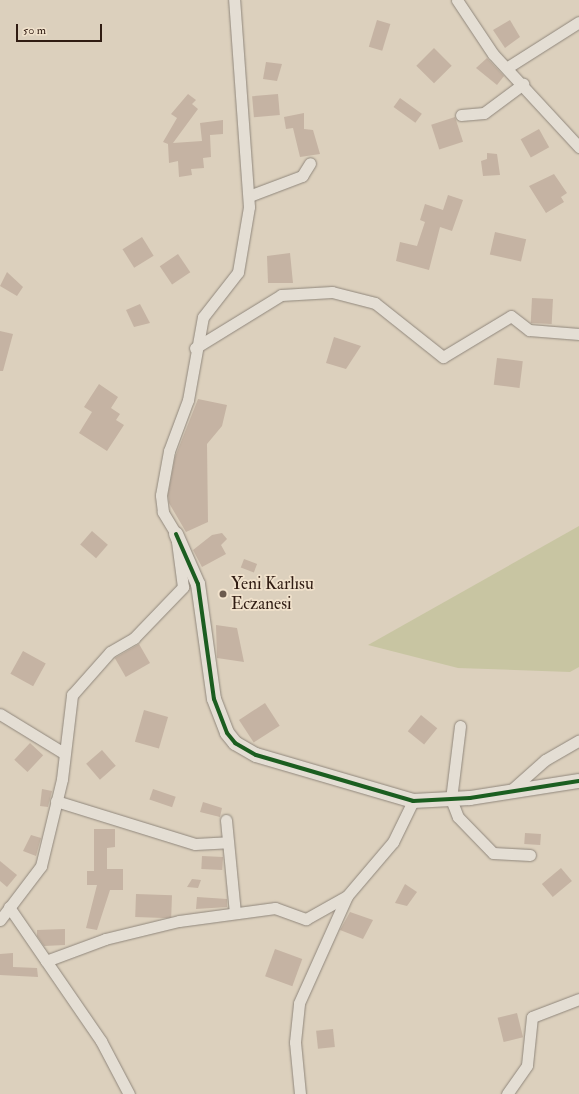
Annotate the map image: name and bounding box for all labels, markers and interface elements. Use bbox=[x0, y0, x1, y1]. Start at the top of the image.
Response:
scale bar bbox=[18, 16, 104, 42]
text: 50 m bbox=[23, 23, 46, 38]
place label: Yeni Karlısu Eczanesi bbox=[231, 574, 314, 614]
marker: Yeni Karlısu Eczanesi bbox=[218, 589, 228, 599]

